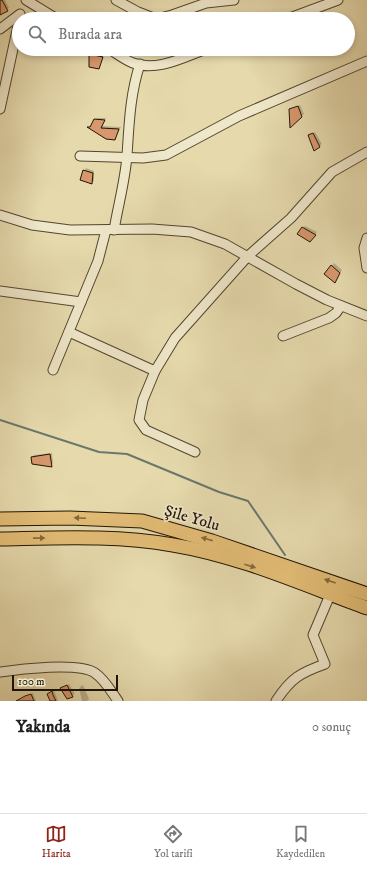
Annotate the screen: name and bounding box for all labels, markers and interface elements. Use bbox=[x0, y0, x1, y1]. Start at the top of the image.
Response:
search box bbox=[12, 12, 355, 56]
icon: search bbox=[26, 23, 48, 45]
text: Burada ara bbox=[58, 25, 122, 44]
street label: Şile Yolu bbox=[162, 501, 222, 535]
one-way arrow bbox=[74, 515, 86, 522]
one-way arrow bbox=[33, 535, 46, 541]
one-way arrow bbox=[201, 536, 213, 542]
one-way arrow bbox=[244, 563, 256, 569]
one-way arrow bbox=[324, 578, 336, 584]
scale bar bbox=[12, 673, 118, 692]
text: 100 m bbox=[18, 675, 44, 689]
text: Yakında bbox=[16, 716, 70, 738]
text: 0 sonuç bbox=[312, 719, 351, 735]
tab: Harita bbox=[42, 823, 71, 861]
tab: Yol tarifi bbox=[154, 823, 193, 861]
tab: Kaydedilen bbox=[276, 823, 325, 861]

